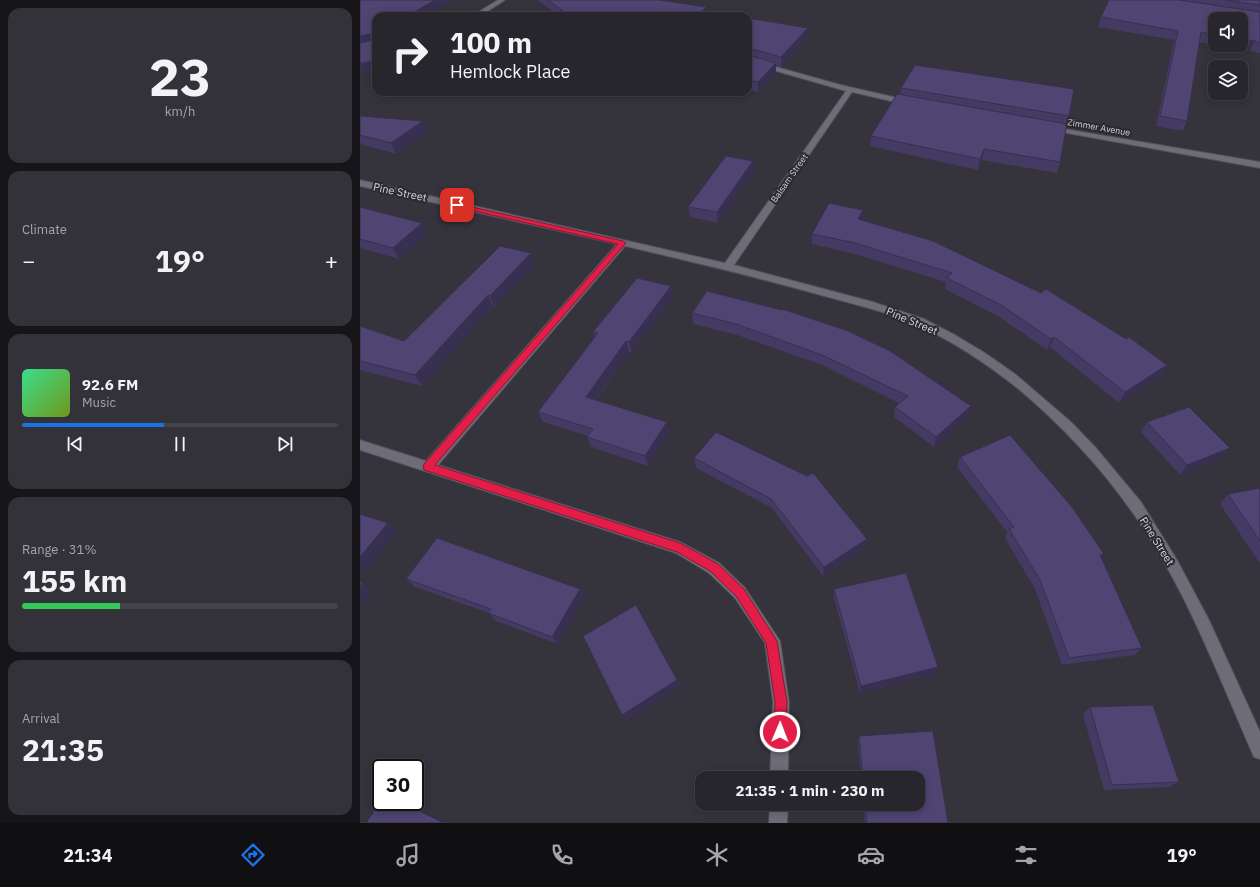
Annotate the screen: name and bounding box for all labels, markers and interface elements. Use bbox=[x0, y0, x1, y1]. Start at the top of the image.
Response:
map controls bbox=[1208, 12, 1248, 100]
button: sound bbox=[1208, 12, 1248, 52]
text: 100 m bbox=[450, 24, 532, 61]
icon: right bbox=[384, 28, 436, 80]
text: 23 bbox=[149, 43, 211, 110]
text: Hemlock Place bbox=[450, 60, 570, 83]
button: layers bbox=[1208, 60, 1248, 100]
text: km/h bbox=[165, 103, 195, 120]
street label: Zimmer Avenue bbox=[1067, 116, 1131, 138]
street label: Balsam Street bbox=[768, 151, 810, 205]
street label: Pine Street bbox=[372, 179, 428, 205]
pin bbox=[440, 188, 474, 222]
icon: arrive bbox=[446, 194, 468, 216]
text: Climate bbox=[22, 221, 67, 238]
text: 19° bbox=[155, 241, 205, 280]
text: − bbox=[22, 246, 35, 275]
text: + bbox=[325, 246, 338, 275]
street label: Pine Street bbox=[884, 304, 940, 338]
text: 92.6 FM bbox=[82, 375, 138, 394]
text: Music bbox=[82, 394, 116, 411]
icon: previous bbox=[64, 433, 86, 455]
icon: pause bbox=[169, 433, 191, 455]
icon: next bbox=[274, 433, 296, 455]
street label: Pine Street bbox=[1137, 514, 1177, 568]
text: Range · 31% bbox=[22, 541, 96, 558]
text: 155 km bbox=[22, 561, 127, 600]
text: Arrival bbox=[22, 710, 60, 727]
position arrow bbox=[759, 711, 801, 753]
text: 21:35 bbox=[22, 730, 104, 769]
speed limit sign: 30 bbox=[372, 759, 424, 811]
text: 21:35 · 1 min · 230 m bbox=[736, 781, 884, 800]
icon: directions bbox=[239, 841, 267, 869]
icon: music bbox=[394, 841, 422, 869]
icon: phone bbox=[548, 841, 576, 869]
icon: climate bbox=[703, 841, 731, 869]
icon: car bbox=[857, 841, 885, 869]
icon: filters bbox=[1012, 841, 1040, 869]
text: 21:34 bbox=[63, 844, 112, 867]
text: 19° bbox=[1167, 844, 1197, 867]

